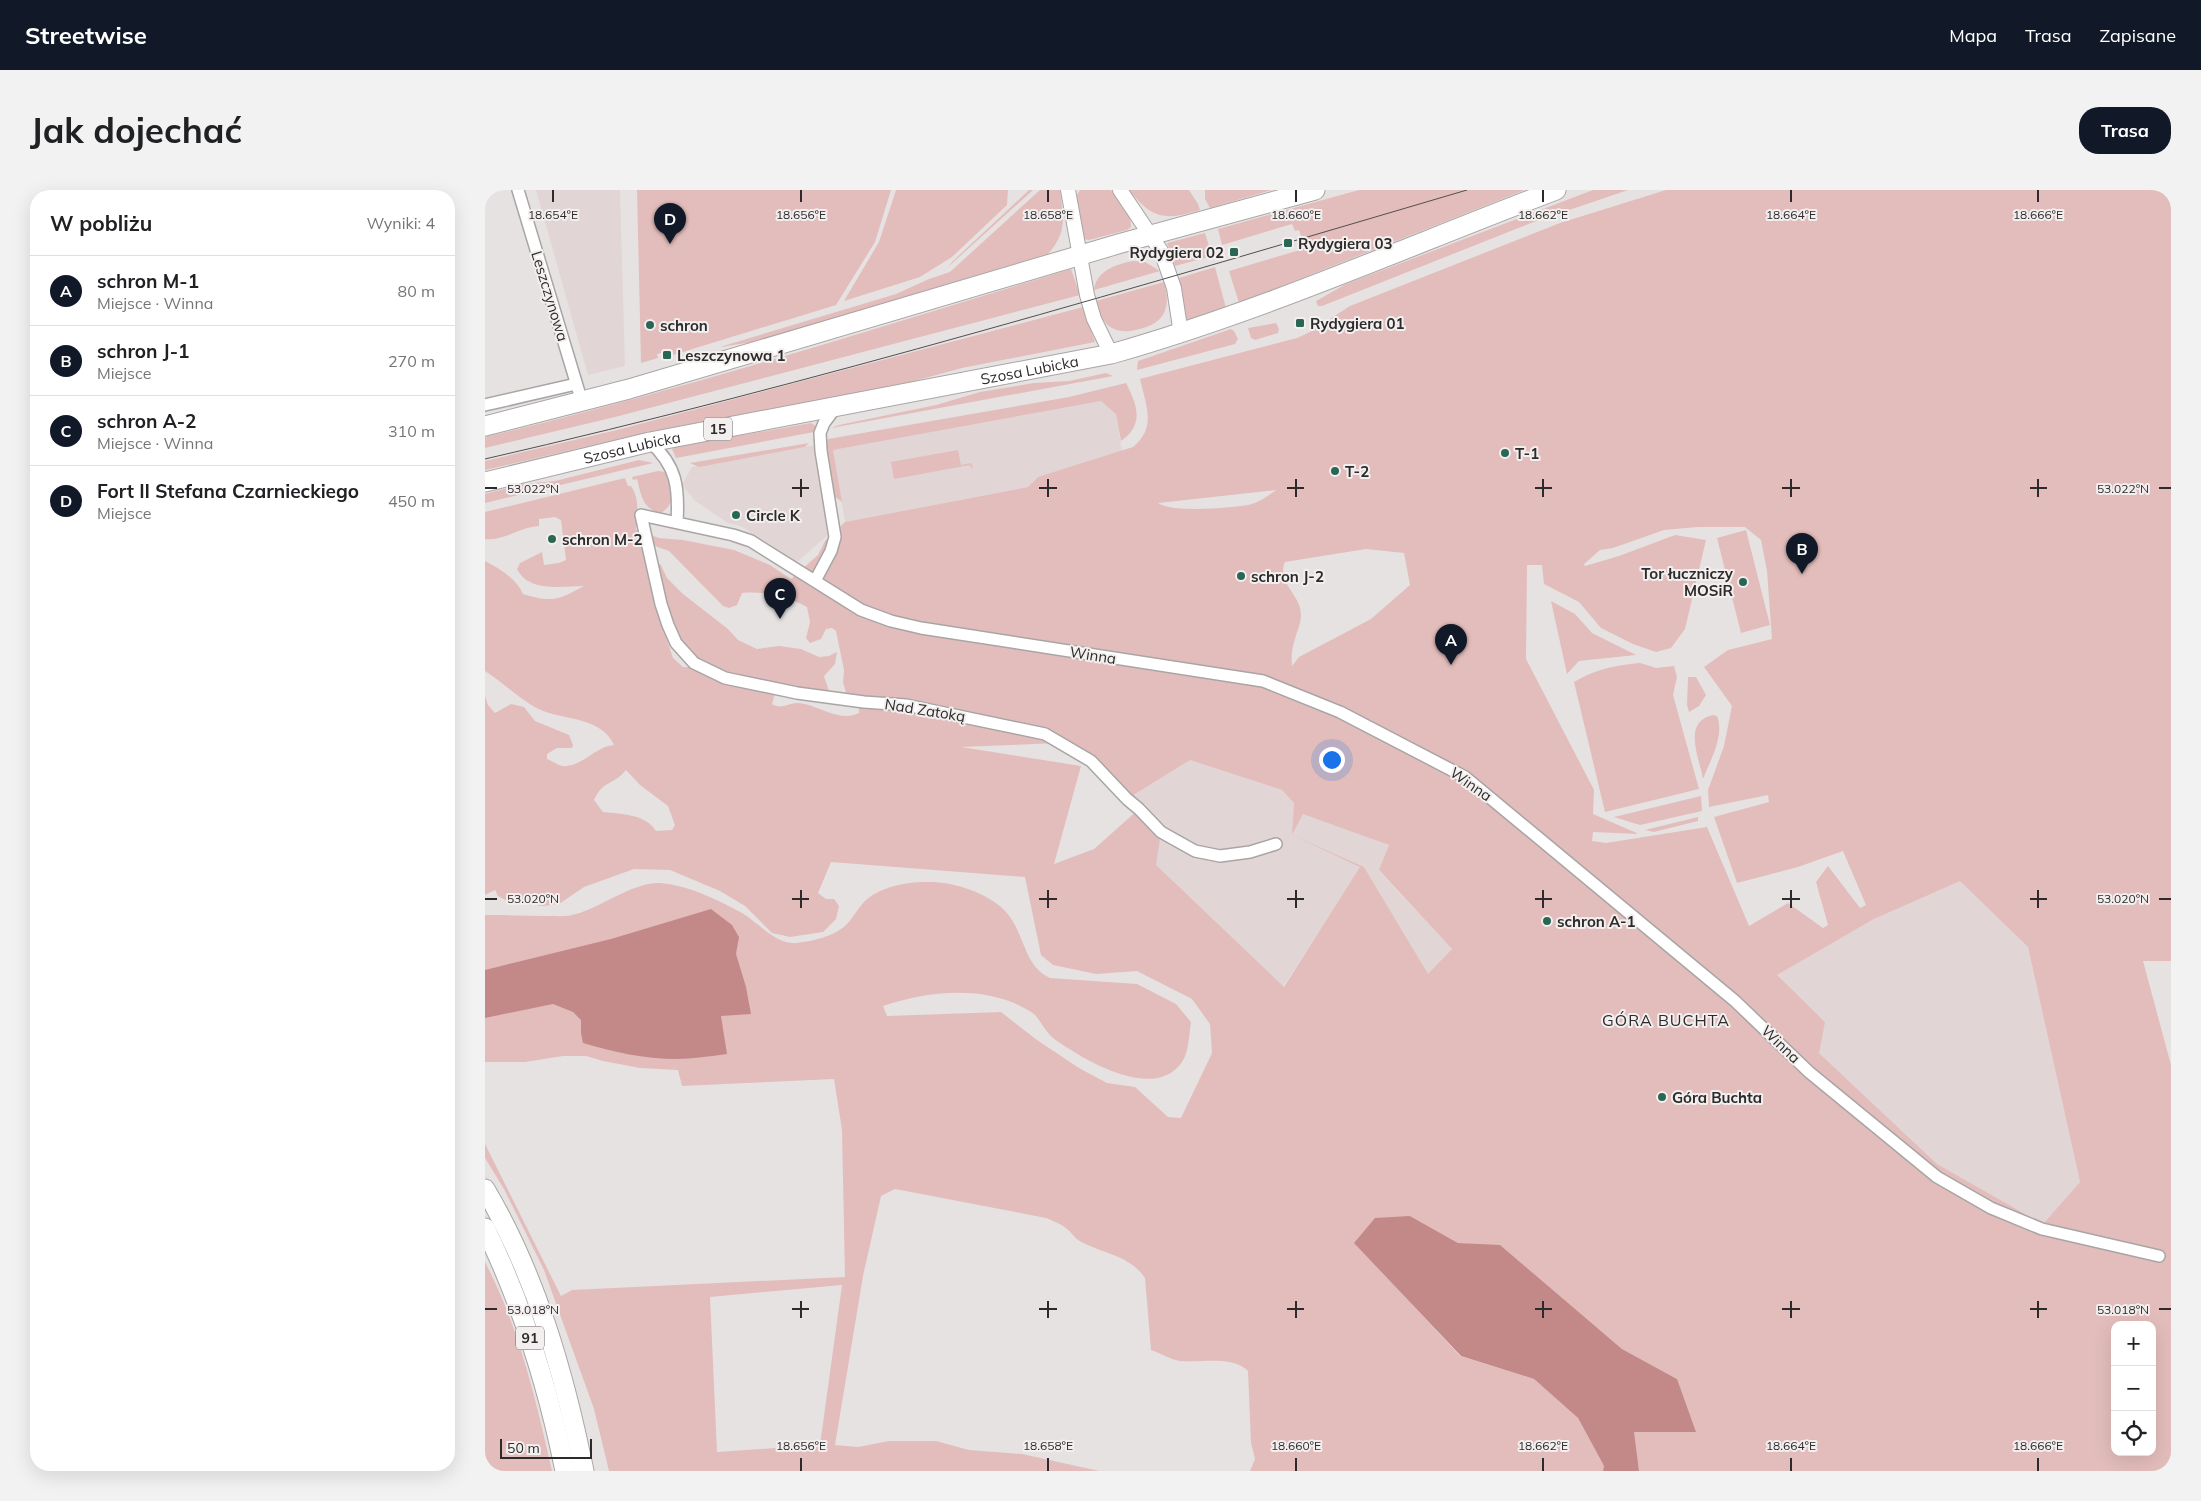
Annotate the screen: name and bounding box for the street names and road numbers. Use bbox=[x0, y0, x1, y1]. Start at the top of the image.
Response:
street label: Leszczynowa bbox=[527, 249, 573, 343]
street label: Szosa Lubicka bbox=[979, 351, 1080, 388]
road number: 15 bbox=[704, 418, 732, 440]
street label: Szosa Lubicka bbox=[581, 427, 682, 467]
street label: Winna bbox=[1068, 642, 1118, 668]
street label: Nad Zatoką bbox=[883, 694, 967, 726]
street label: Winna bbox=[1446, 763, 1496, 805]
street label: Winna bbox=[1758, 1021, 1804, 1067]
road number: 91 bbox=[516, 1326, 544, 1350]

